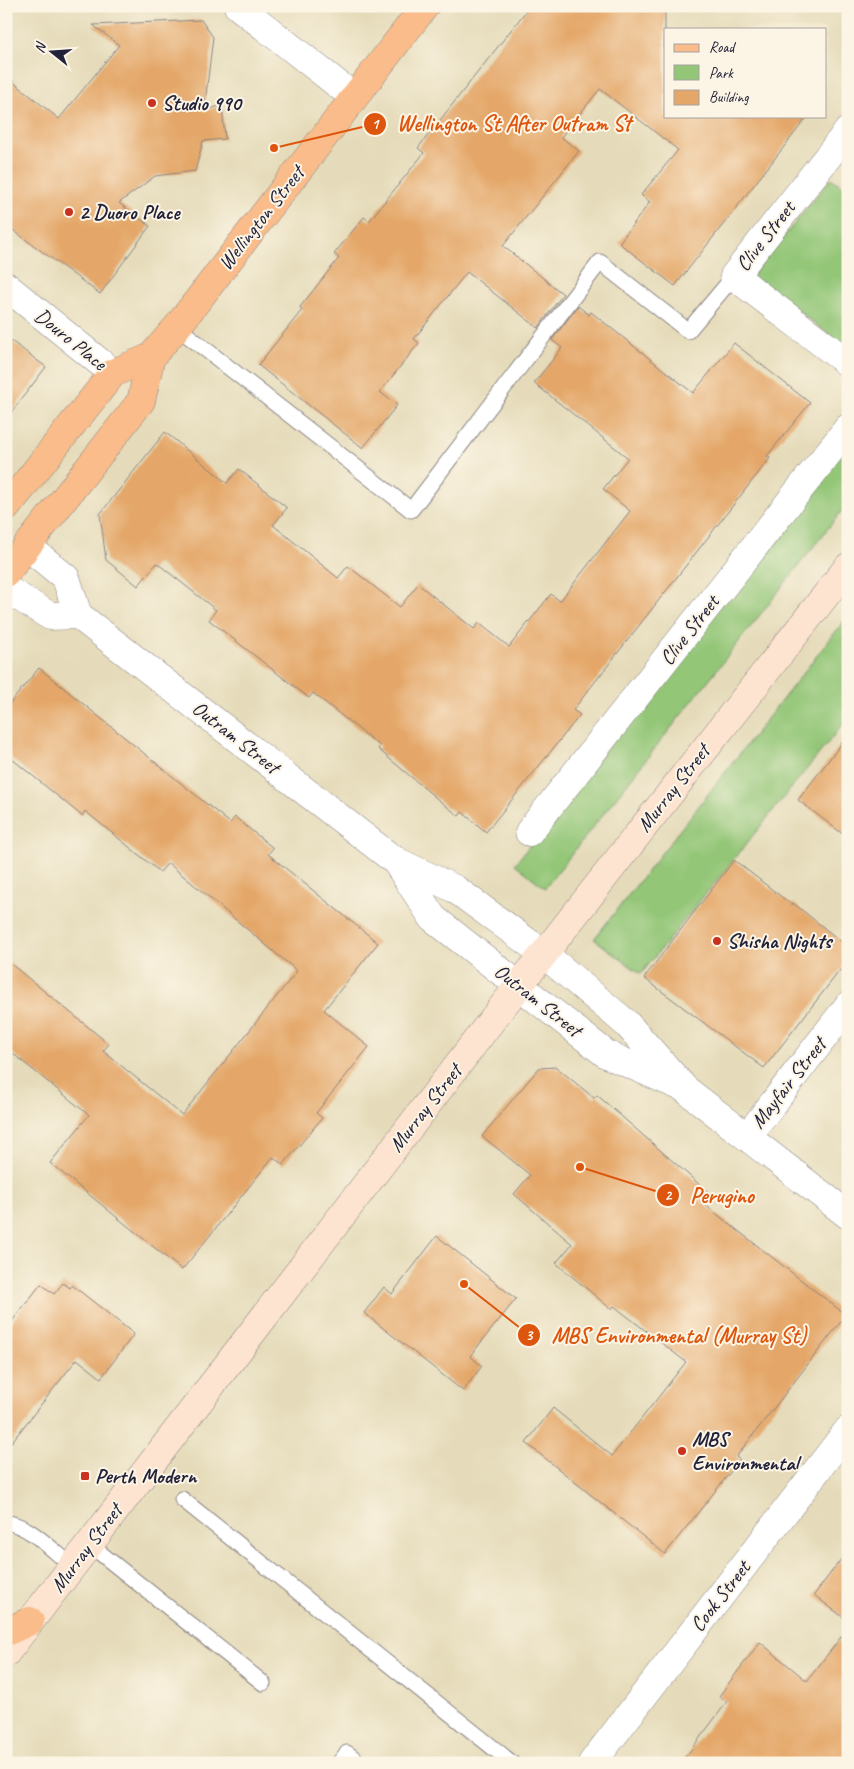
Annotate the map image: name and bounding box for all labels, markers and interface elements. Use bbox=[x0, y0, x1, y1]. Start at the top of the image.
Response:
north arrow bbox=[28, 28, 78, 78]
legend bbox=[664, 28, 826, 118]
text: Road bbox=[709, 38, 736, 57]
text: N bbox=[31, 39, 50, 55]
text: Park bbox=[709, 64, 734, 83]
text: Building bbox=[709, 88, 749, 107]
place label: Studio 990 bbox=[162, 90, 243, 116]
marker: Studio 990 bbox=[146, 97, 158, 109]
callout: Wellington St After Outram St bbox=[362, 105, 640, 142]
text: Wellington St After Outram St bbox=[397, 110, 635, 138]
text: 1 bbox=[372, 115, 381, 134]
street label: Wellington Street bbox=[212, 158, 312, 275]
street label: Clive Street bbox=[730, 194, 802, 276]
place label: 2 Duoro Place bbox=[79, 199, 182, 225]
marker: 2 Duoro Place bbox=[63, 206, 75, 218]
street label: Douro Place bbox=[30, 302, 113, 377]
street label: Clive Street bbox=[654, 588, 726, 670]
street label: Outram Street bbox=[187, 695, 287, 781]
street label: Murray Street bbox=[631, 737, 717, 837]
place label: Shisha Nights bbox=[727, 928, 834, 954]
marker: Shisha Nights bbox=[711, 935, 723, 947]
street label: Outram Street bbox=[489, 958, 589, 1044]
street label: Mayfair Street bbox=[745, 1030, 833, 1134]
street label: Murray Street bbox=[383, 1057, 469, 1157]
callout: Perugino bbox=[655, 1176, 764, 1213]
text: Perugino bbox=[690, 1182, 756, 1210]
text: 2 bbox=[665, 1186, 673, 1205]
callout: MBS Environmental (Murray St) bbox=[517, 1316, 816, 1353]
text: MBS Environmental (Murray St) bbox=[552, 1322, 808, 1350]
text: 3 bbox=[526, 1326, 534, 1345]
place label: MBS Environmental bbox=[692, 1426, 803, 1476]
marker: MBS Environmental bbox=[676, 1445, 688, 1457]
place label: Perth Modern bbox=[95, 1463, 198, 1489]
marker: Perth Modern bbox=[79, 1470, 91, 1482]
street label: Murray Street bbox=[44, 1496, 130, 1597]
street label: Cook Street bbox=[684, 1554, 757, 1637]

